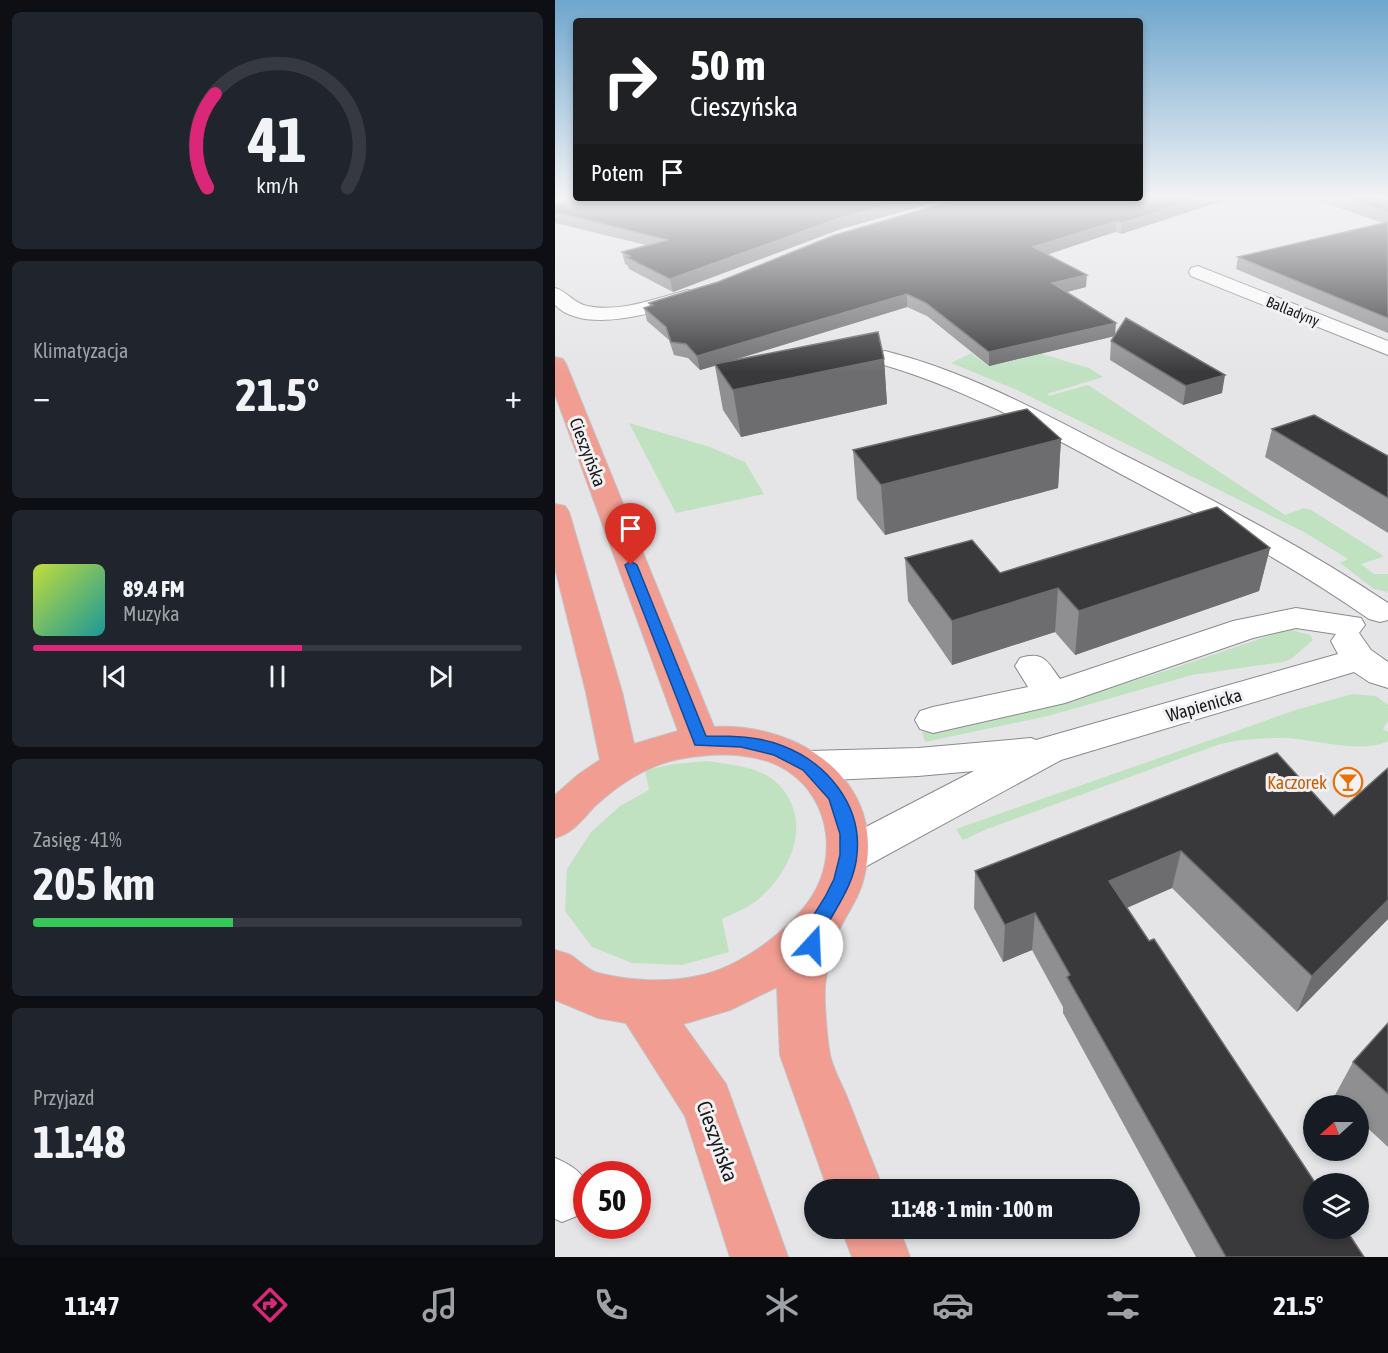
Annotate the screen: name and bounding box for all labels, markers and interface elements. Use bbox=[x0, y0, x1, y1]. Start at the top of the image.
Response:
text: 50 m bbox=[690, 41, 765, 89]
icon: right bbox=[591, 42, 669, 120]
text: Cieszyńska bbox=[690, 91, 798, 122]
text: 41 bbox=[247, 104, 307, 175]
icon: arrive bbox=[656, 156, 689, 189]
text: Potem bbox=[591, 160, 644, 186]
text: km/h bbox=[256, 173, 299, 198]
street label: Balladyny bbox=[1264, 293, 1322, 329]
text: Klimatyzacja bbox=[33, 339, 128, 362]
text: 21.5° bbox=[236, 369, 319, 421]
text: − bbox=[33, 377, 50, 415]
text: + bbox=[505, 377, 522, 415]
street label: Cieszyńska bbox=[565, 415, 611, 489]
pin bbox=[605, 503, 656, 565]
icon: arrive bbox=[614, 512, 647, 545]
text: 89.4 FM bbox=[123, 576, 185, 602]
text: Muzyka bbox=[123, 602, 180, 625]
icon: previous bbox=[98, 660, 131, 693]
icon: pause bbox=[261, 660, 294, 693]
icon: next bbox=[424, 660, 457, 693]
street label: Wapienicka bbox=[1164, 684, 1244, 726]
bar icon: Kaczorek bbox=[1332, 766, 1364, 798]
place label: Kaczorek bbox=[1267, 772, 1327, 793]
text: Zasięg · 41% bbox=[33, 828, 122, 851]
text: 205 km bbox=[33, 858, 155, 910]
position arrow bbox=[780, 913, 844, 977]
text: Przyjazd bbox=[33, 1086, 95, 1109]
north arrow bbox=[1303, 1095, 1369, 1161]
map controls bbox=[1303, 1095, 1369, 1239]
street label: Cieszyńska bbox=[692, 1097, 744, 1185]
text: 11:48 bbox=[33, 1116, 126, 1168]
speed limit sign: 50 bbox=[573, 1161, 651, 1239]
button: layers bbox=[1303, 1173, 1369, 1239]
text: 11:48 · 1 min · 100 m bbox=[891, 1196, 1053, 1222]
icon: directions bbox=[249, 1284, 291, 1326]
icon: music bbox=[419, 1284, 461, 1326]
icon: phone bbox=[590, 1284, 632, 1326]
icon: climate bbox=[761, 1284, 803, 1326]
icon: car bbox=[932, 1284, 974, 1326]
icon: filters bbox=[1102, 1284, 1144, 1326]
text: 11:47 bbox=[64, 1290, 120, 1321]
text: 21.5° bbox=[1273, 1290, 1324, 1321]

